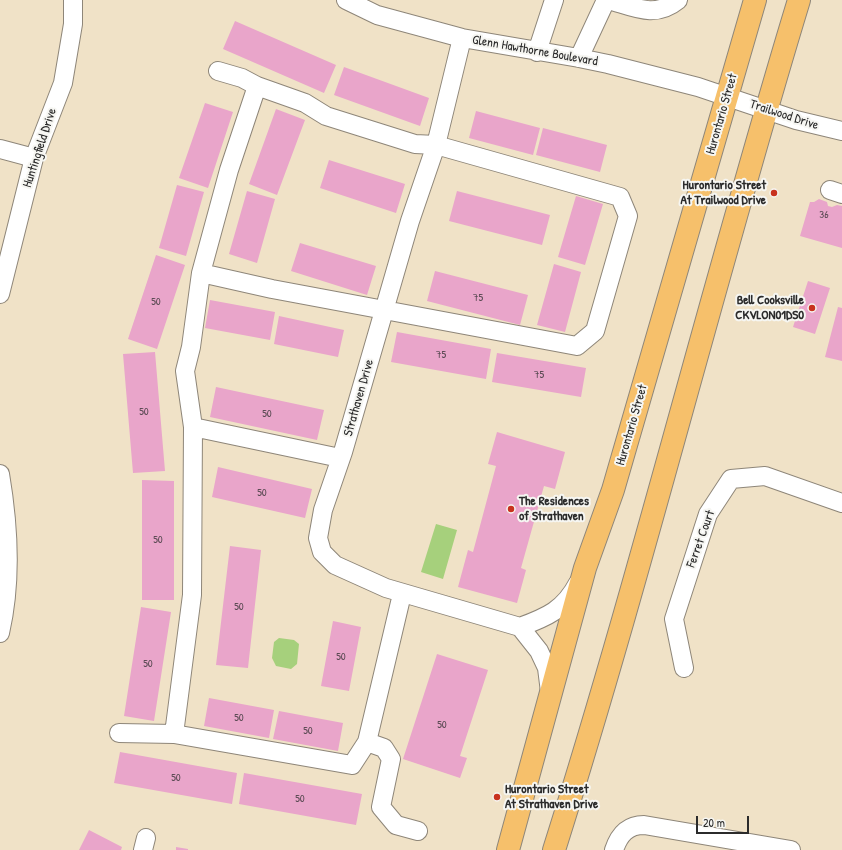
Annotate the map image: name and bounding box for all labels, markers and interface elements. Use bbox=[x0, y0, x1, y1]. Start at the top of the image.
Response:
street label: Glenn Hawthorne Boulevard bbox=[471, 32, 599, 70]
street label: Hurontario Street bbox=[703, 72, 741, 156]
street label: Trailwood Drive bbox=[748, 97, 820, 133]
street label: Huntingfield Drive bbox=[20, 106, 60, 190]
place label: Hurontario Street At Trailwood Drive bbox=[681, 178, 766, 209]
marker: Hurontario Street At Trailwood Drive bbox=[769, 188, 779, 198]
house number: 36 bbox=[819, 208, 829, 222]
house number: 75 bbox=[473, 291, 483, 305]
place label: Bell Cooksville CKVLON01DS0 bbox=[735, 293, 804, 324]
house number: 50 bbox=[151, 295, 161, 309]
marker: Bell Cooksville CKVLON01DS0 bbox=[807, 303, 817, 313]
house number: 75 bbox=[436, 348, 446, 362]
street label: Strathaven Drive bbox=[341, 358, 377, 438]
house number: 75 bbox=[534, 368, 544, 382]
street label: Hurontario Street bbox=[613, 383, 651, 467]
house number: 50 bbox=[139, 405, 149, 419]
house number: 50 bbox=[262, 407, 272, 421]
house number: 50 bbox=[257, 486, 267, 500]
place label: The Residences of Strathaven bbox=[519, 494, 589, 525]
marker: The Residences of Strathaven bbox=[506, 504, 516, 514]
street label: Ferret Court bbox=[683, 508, 719, 570]
house number: 50 bbox=[153, 533, 163, 547]
house number: 50 bbox=[234, 600, 244, 614]
house number: 50 bbox=[336, 650, 346, 664]
house number: 50 bbox=[143, 657, 153, 671]
house number: 50 bbox=[234, 711, 244, 725]
house number: 50 bbox=[437, 718, 447, 732]
house number: 50 bbox=[303, 724, 313, 738]
house number: 50 bbox=[171, 771, 181, 785]
place label: Hurontario Street At Strathaven Drive bbox=[505, 782, 598, 813]
house number: 50 bbox=[295, 792, 305, 806]
marker: Hurontario Street At Strathaven Drive bbox=[492, 792, 502, 802]
scale bar bbox=[698, 808, 751, 834]
text: 20 m bbox=[703, 814, 725, 831]

